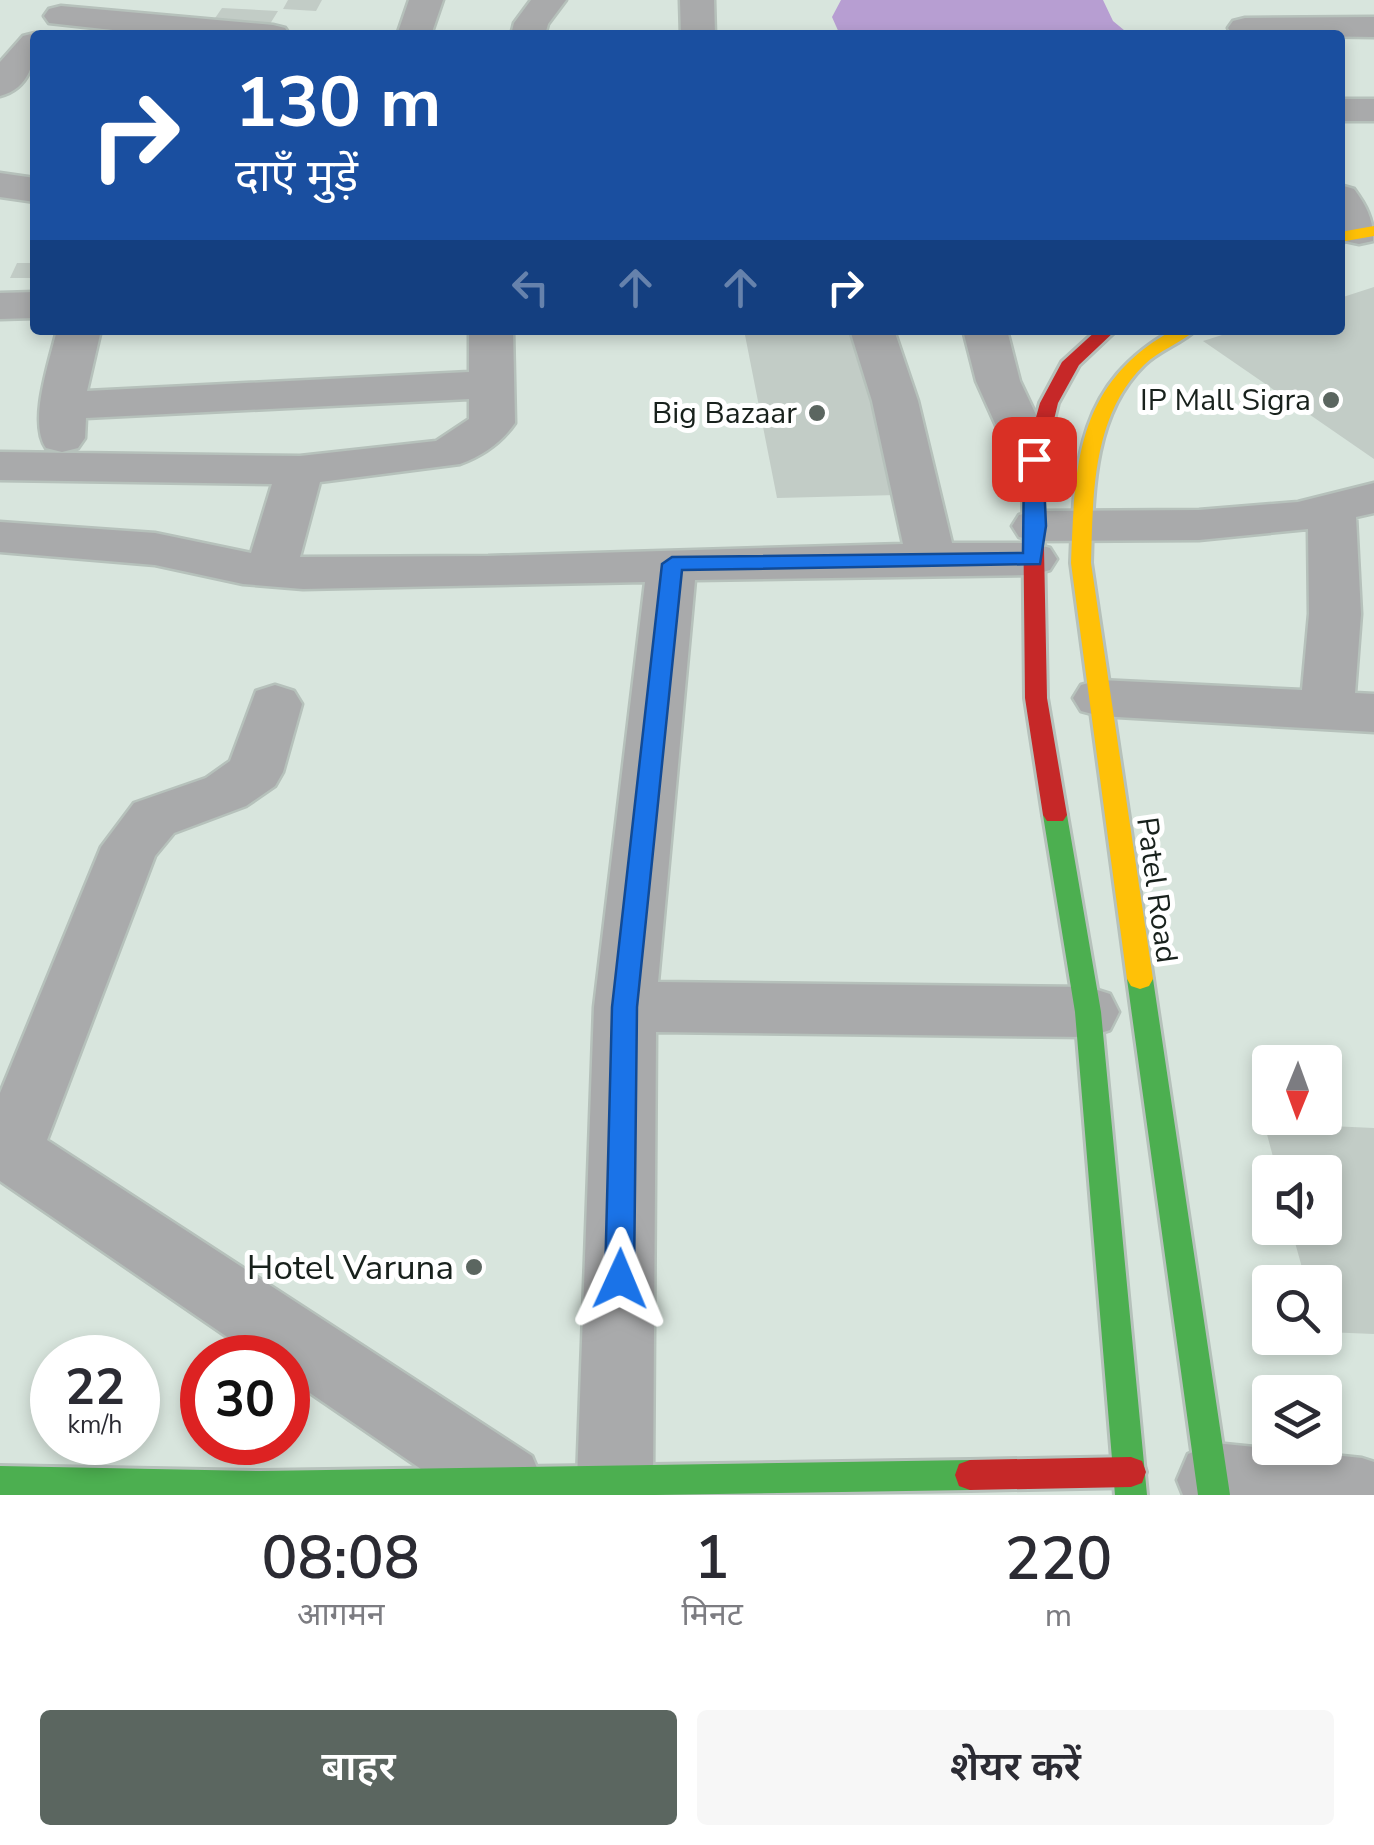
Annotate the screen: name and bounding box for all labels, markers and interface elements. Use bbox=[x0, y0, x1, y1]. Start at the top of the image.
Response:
text: 130 m bbox=[235, 55, 441, 151]
icon: right bbox=[70, 70, 200, 200]
text: दाएँ मुड़ें bbox=[235, 146, 358, 207]
icon: left bbox=[503, 260, 558, 315]
icon: ahead bbox=[608, 260, 663, 315]
icon: ahead bbox=[713, 260, 768, 315]
icon: right bbox=[818, 260, 873, 315]
place label: IP Mall Sigra bbox=[1140, 380, 1311, 421]
marker: IP Mall Sigra bbox=[1320, 389, 1342, 411]
place label: Big Bazaar bbox=[652, 393, 797, 434]
marker: Big Bazaar bbox=[806, 402, 828, 424]
pin bbox=[992, 417, 1077, 502]
icon: arrive bbox=[1007, 432, 1062, 487]
street label: Patel Road bbox=[1126, 814, 1187, 966]
north arrow bbox=[1252, 1045, 1342, 1135]
map controls bbox=[1252, 1045, 1342, 1465]
button: sound bbox=[1252, 1155, 1342, 1245]
position arrow bbox=[568, 1227, 672, 1331]
place label: Hotel Varuna bbox=[247, 1244, 454, 1291]
marker: Hotel Varuna bbox=[463, 1256, 485, 1278]
button: search bbox=[1252, 1265, 1342, 1355]
speed limit sign: 30 bbox=[180, 1335, 310, 1465]
text: 22 bbox=[65, 1353, 125, 1422]
button: layers bbox=[1252, 1375, 1342, 1465]
text: km/h bbox=[67, 1408, 123, 1442]
text: 08:08 bbox=[262, 1517, 420, 1599]
text: 1 bbox=[694, 1517, 730, 1599]
text: 220 bbox=[1004, 1518, 1112, 1600]
text: आगमन bbox=[297, 1593, 385, 1636]
text: मिनट bbox=[681, 1593, 743, 1636]
text: m bbox=[1045, 1594, 1072, 1637]
button: बाहर bbox=[40, 1710, 677, 1825]
button: शेयर करें bbox=[697, 1710, 1334, 1825]

